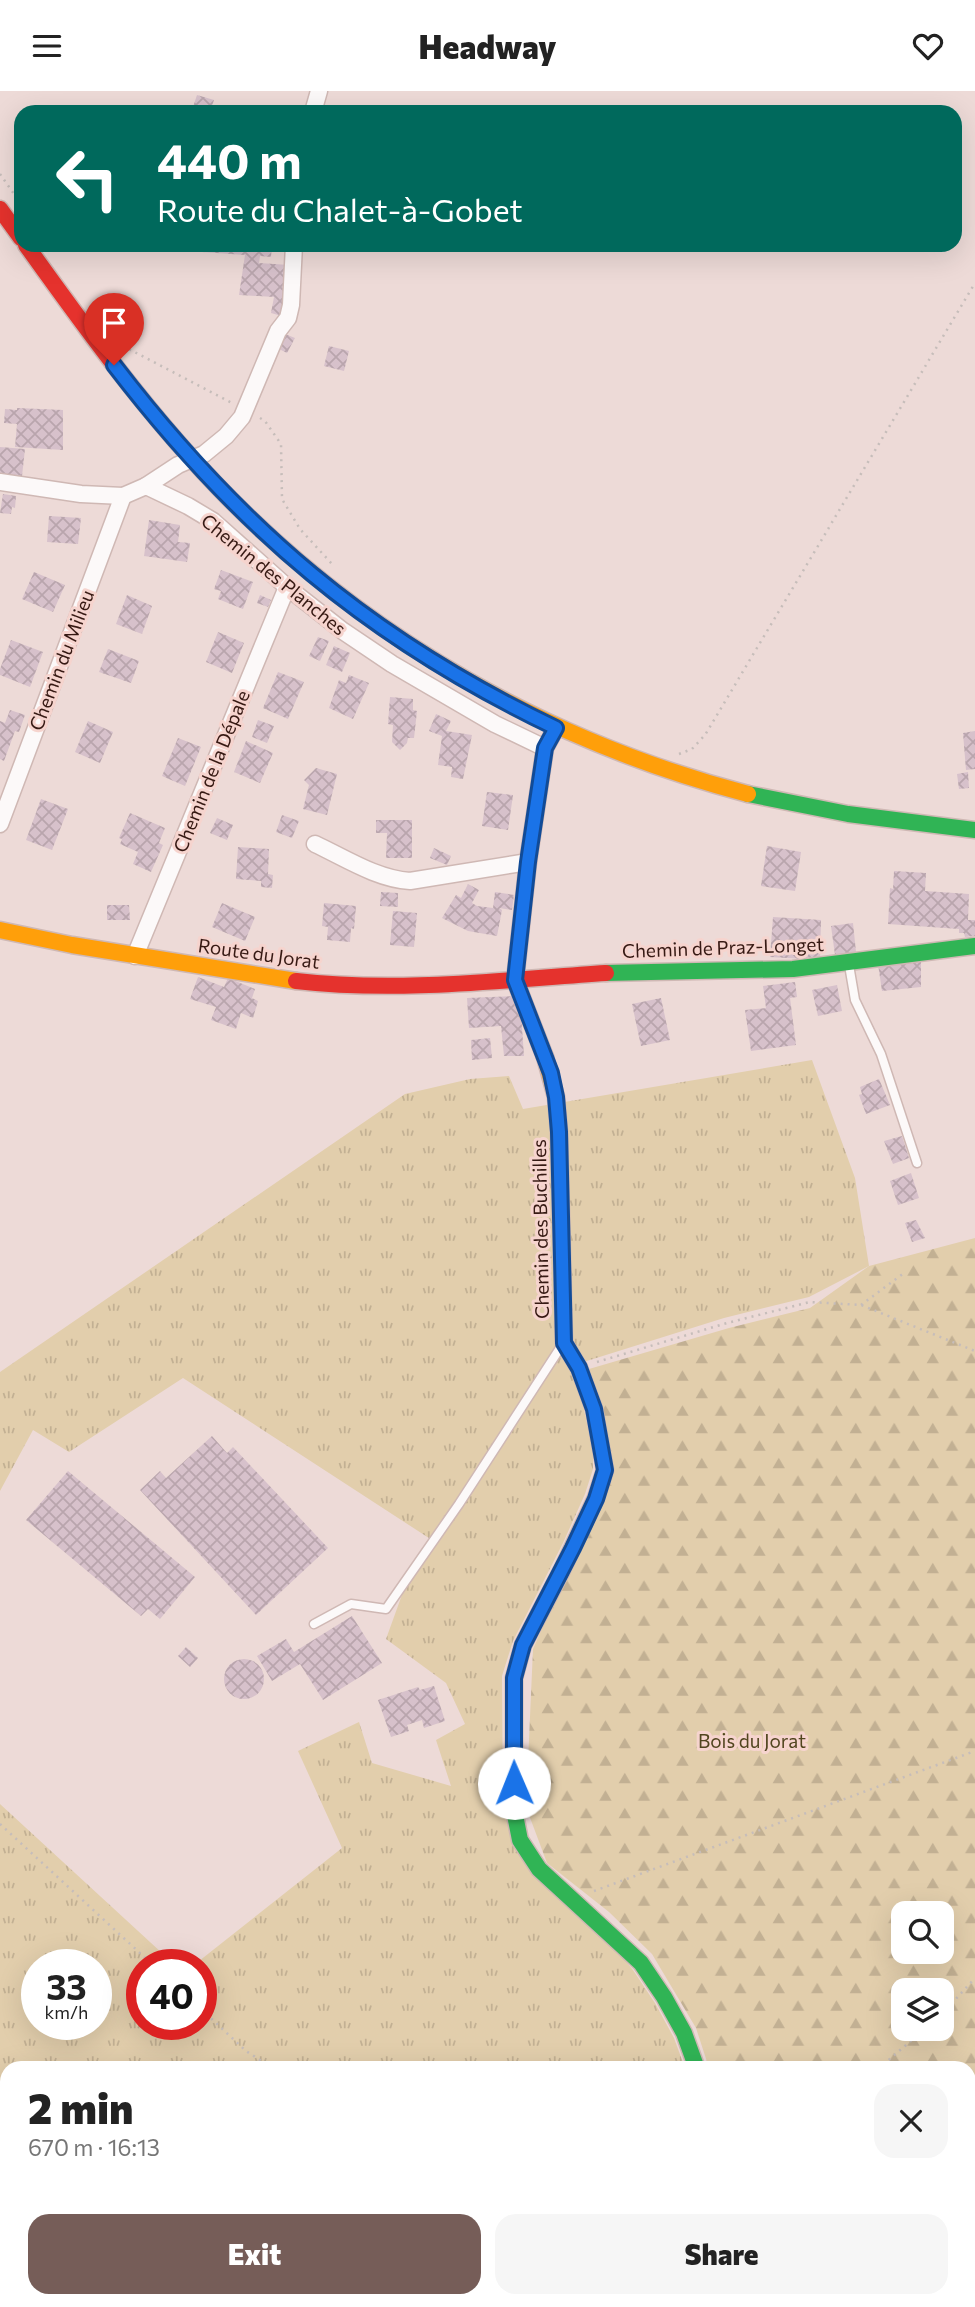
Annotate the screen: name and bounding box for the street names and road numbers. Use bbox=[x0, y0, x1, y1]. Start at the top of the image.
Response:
street label: Chemin des Planches bbox=[197, 509, 351, 639]
street label: Chemin du Milieu bbox=[24, 587, 98, 733]
street label: Chemin de la Dépale bbox=[168, 686, 254, 856]
street label: Chemin de Praz-Longet bbox=[622, 932, 825, 962]
street label: Route du Jorat bbox=[197, 933, 322, 973]
street label: Chemin des Buchilles bbox=[527, 1139, 553, 1319]

